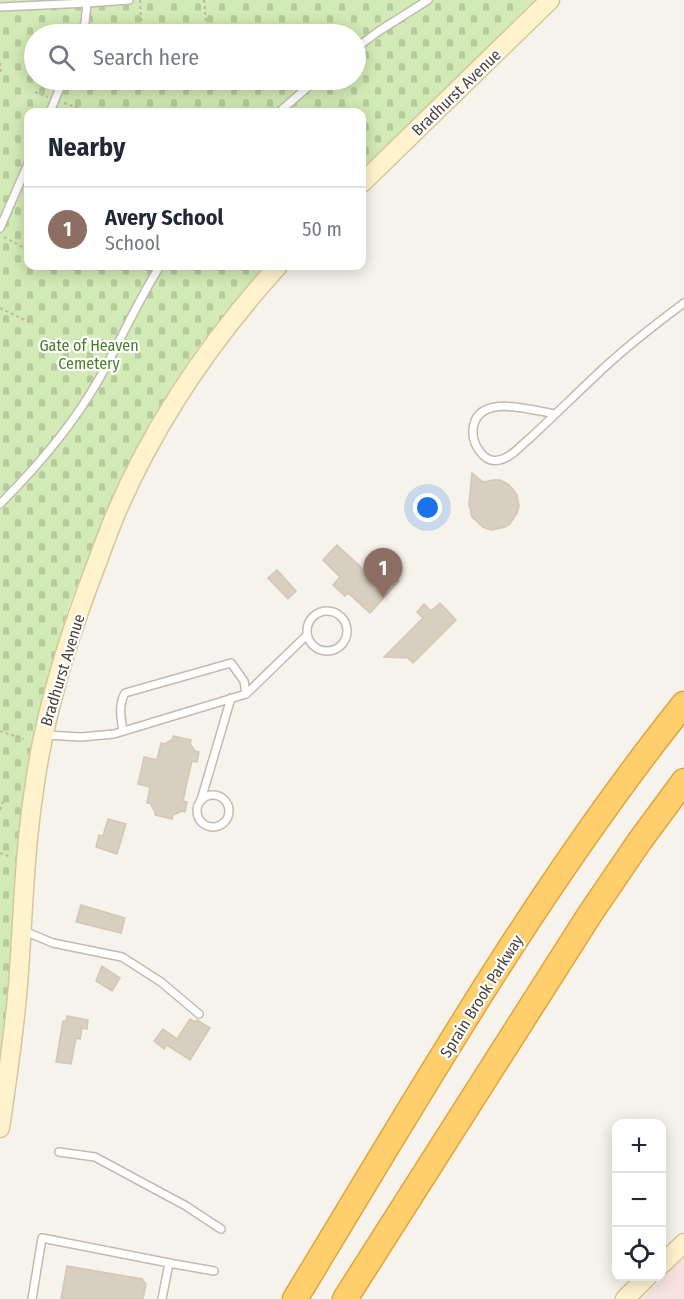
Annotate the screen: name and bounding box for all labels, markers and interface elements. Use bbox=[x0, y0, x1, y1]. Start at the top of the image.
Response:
search box bbox=[24, 24, 366, 90]
icon: search bbox=[45, 41, 78, 74]
text: Search here bbox=[93, 44, 199, 71]
street label: Bradhurst Avenue bbox=[408, 45, 505, 140]
text: Nearby bbox=[48, 132, 125, 163]
text: Avery School bbox=[105, 204, 223, 231]
text: 1 bbox=[63, 217, 72, 241]
text: 50 m bbox=[302, 217, 342, 241]
text: School bbox=[105, 231, 160, 255]
park label: Gate of Heaven Cemetery bbox=[39, 336, 139, 373]
your location bbox=[413, 493, 442, 522]
pin: 1 bbox=[364, 548, 403, 598]
street label: Bradhurst Avenue bbox=[36, 612, 89, 729]
street label: Sprain Brook Parkway bbox=[436, 931, 527, 1061]
map controls bbox=[612, 1119, 666, 1281]
button: + bbox=[612, 1119, 666, 1173]
button: − bbox=[612, 1173, 666, 1227]
button: locate bbox=[612, 1227, 666, 1281]

